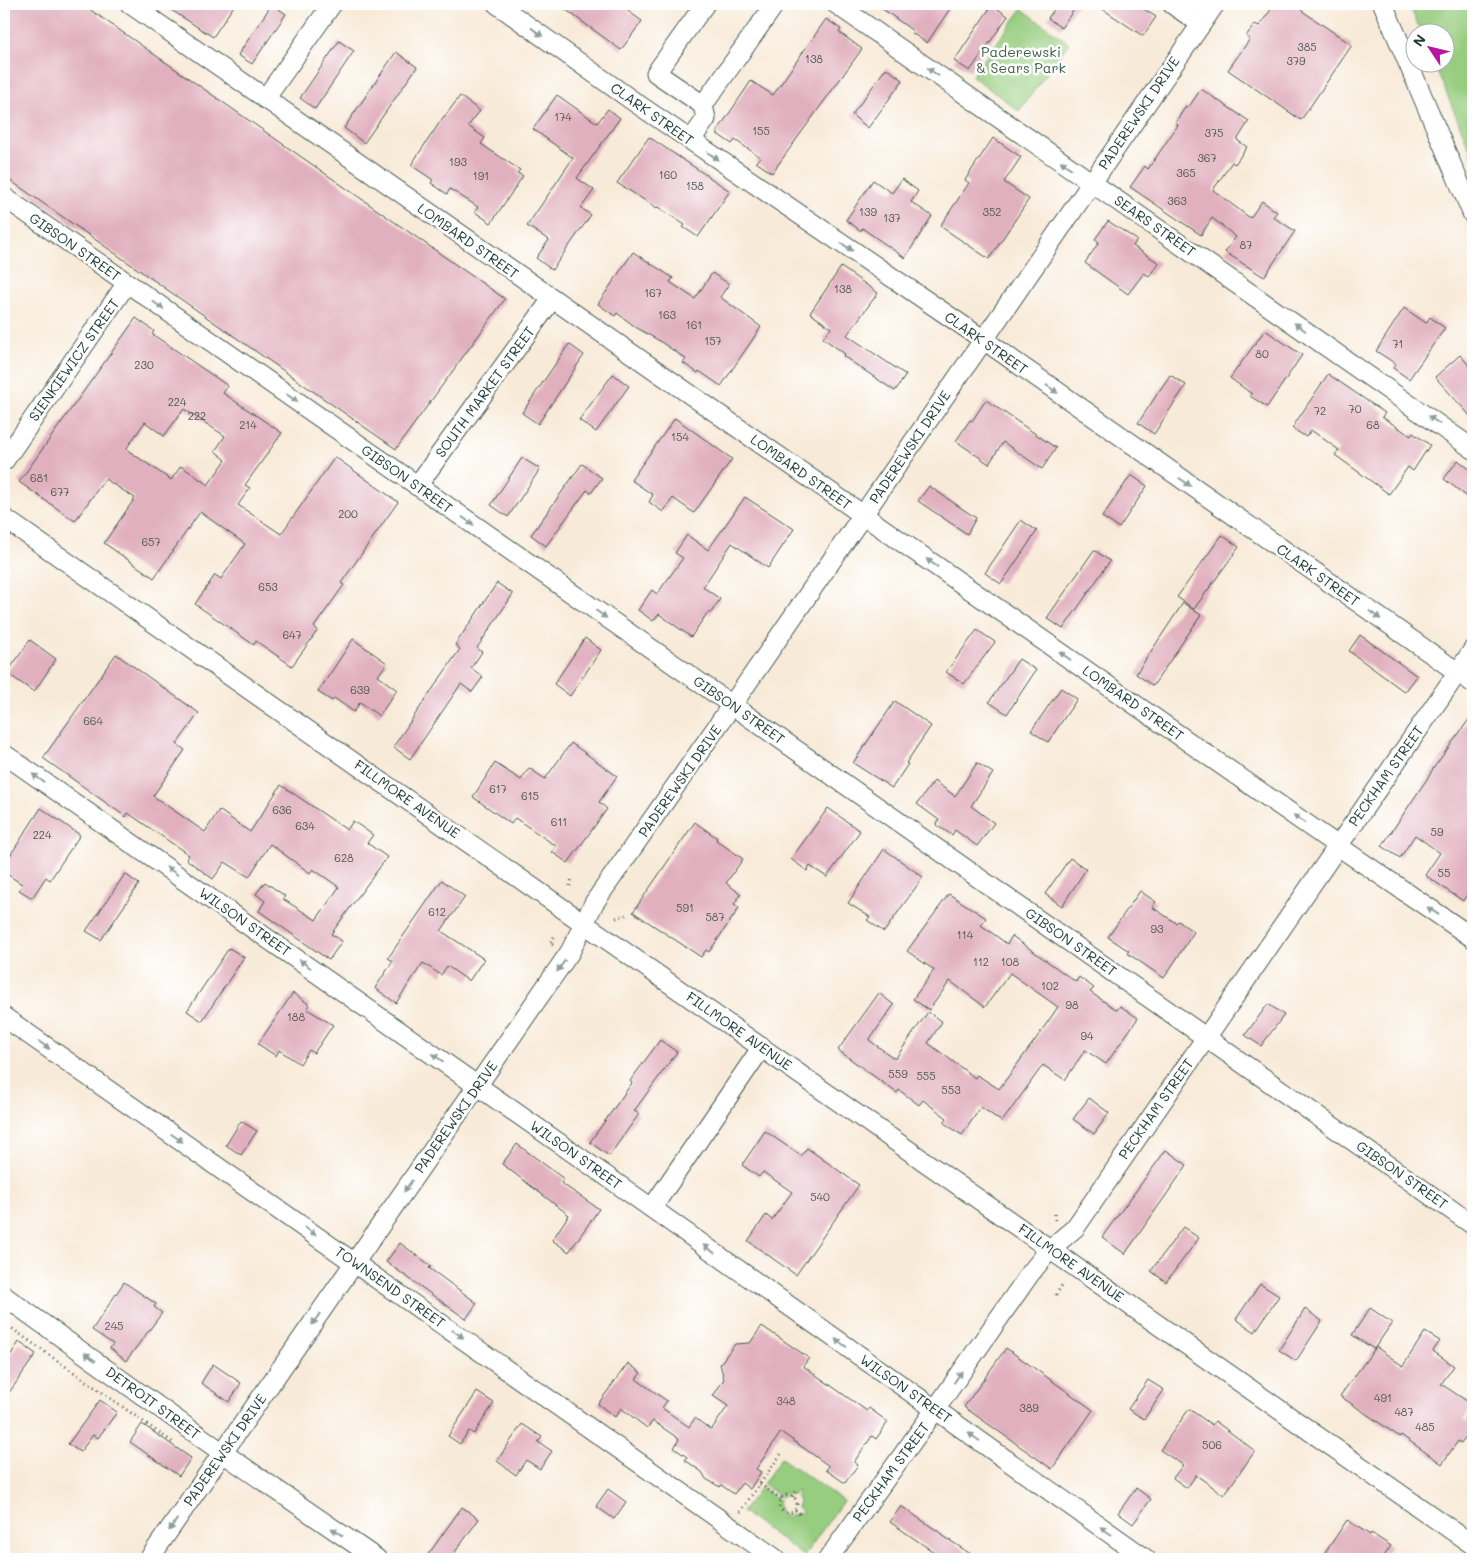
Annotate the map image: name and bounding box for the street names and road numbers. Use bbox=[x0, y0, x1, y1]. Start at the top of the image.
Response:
street label: PADEREWSKI DRIVE bbox=[1094, 52, 1184, 173]
street label: CLARK STREET bbox=[607, 78, 698, 149]
street label: SEARS STREET bbox=[1111, 190, 1200, 261]
street label: LOMBARD STREET bbox=[414, 199, 523, 283]
street label: GIBSON STREET bbox=[26, 208, 125, 285]
street label: SIENKIEWICZ STREET bbox=[24, 294, 123, 425]
street label: CLARK STREET bbox=[941, 307, 1032, 378]
street label: SOUTH MARKET STREET bbox=[431, 322, 539, 461]
street label: PADEREWSKI DRIVE bbox=[865, 386, 955, 507]
street label: LOMBARD STREET bbox=[747, 430, 856, 514]
street label: GIBSON STREET bbox=[358, 440, 457, 517]
street label: CLARK STREET bbox=[1273, 539, 1364, 610]
street label: LOMBARD STREET bbox=[1079, 661, 1188, 745]
street label: GIBSON STREET bbox=[690, 671, 789, 748]
street label: PADEREWSKI DRIVE bbox=[634, 721, 725, 841]
street label: PECKHAM STREET bbox=[1344, 721, 1428, 830]
street label: FILLMORE AVENUE bbox=[351, 755, 464, 842]
street label: WILSON STREET bbox=[196, 883, 295, 960]
street label: GIBSON STREET bbox=[1022, 903, 1121, 980]
street label: FILLMORE AVENUE bbox=[683, 987, 796, 1074]
street label: PECKHAM STREET bbox=[1114, 1054, 1198, 1163]
street label: PADEREWSKI DRIVE bbox=[410, 1057, 501, 1177]
street label: WILSON STREET bbox=[527, 1116, 626, 1193]
street label: GIBSON STREET bbox=[1353, 1136, 1452, 1213]
street label: FILLMORE AVENUE bbox=[1015, 1219, 1128, 1306]
street label: TOWNSEND STREET bbox=[331, 1241, 449, 1332]
street label: WILSON STREET bbox=[857, 1350, 956, 1427]
street label: DETROIT STREET bbox=[102, 1362, 205, 1443]
street label: PADEREWSKI DRIVE bbox=[179, 1390, 270, 1510]
street label: PECKHAM STREET bbox=[848, 1418, 933, 1525]

